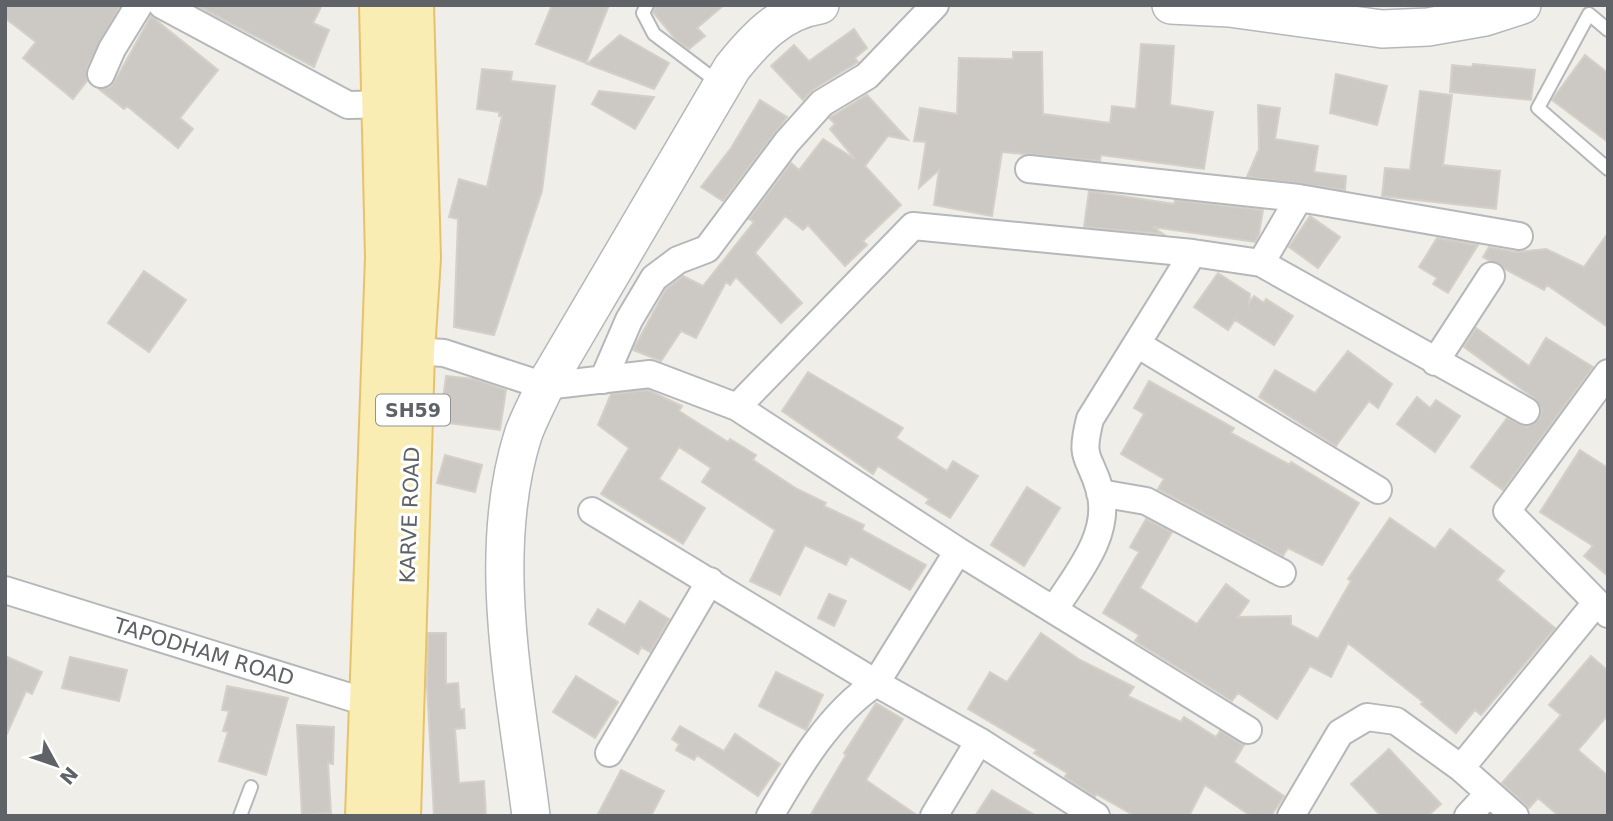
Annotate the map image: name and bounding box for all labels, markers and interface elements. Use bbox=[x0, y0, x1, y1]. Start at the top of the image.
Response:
road number: SH59 bbox=[376, 394, 450, 426]
street label: KARVE ROAD bbox=[396, 446, 424, 584]
street label: TAPODHAM ROAD bbox=[110, 613, 297, 691]
north arrow bbox=[21, 730, 91, 800]
text: N bbox=[55, 763, 83, 789]

